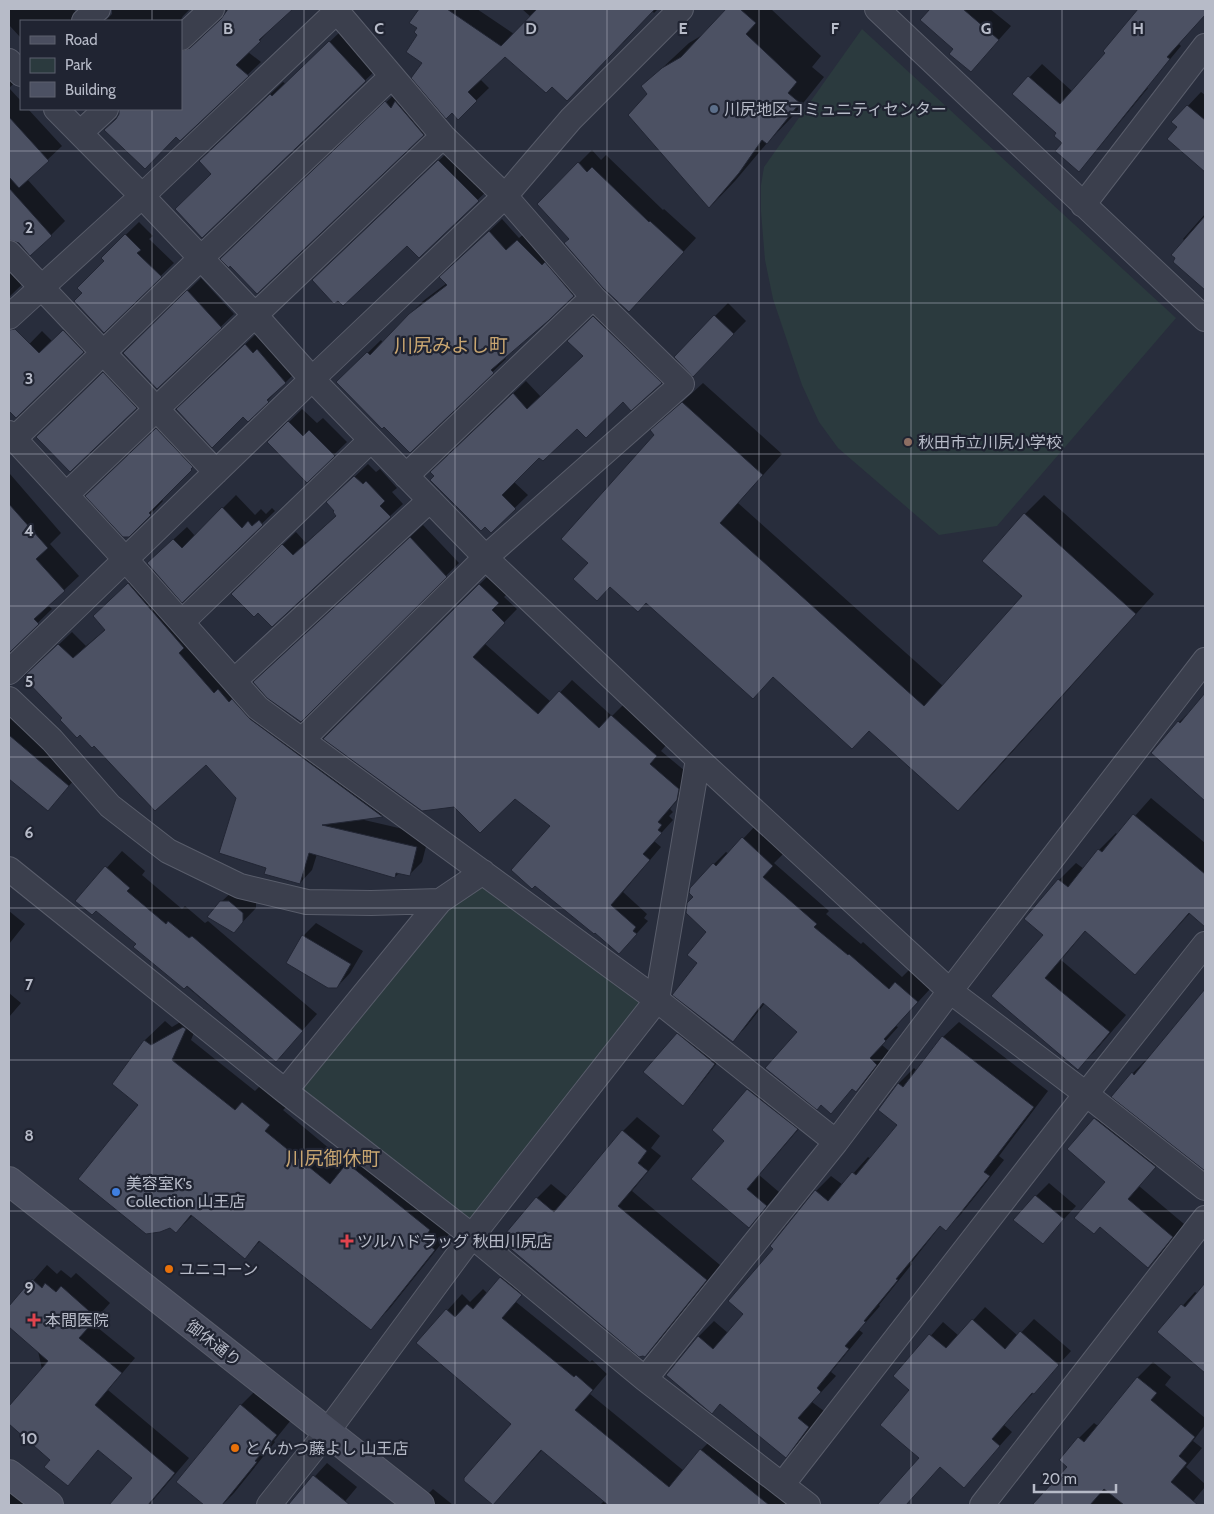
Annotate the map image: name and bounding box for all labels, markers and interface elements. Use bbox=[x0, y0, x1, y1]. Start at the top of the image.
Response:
text: B bbox=[223, 19, 233, 38]
text: C bbox=[374, 19, 384, 38]
text: D bbox=[525, 19, 537, 38]
text: E bbox=[678, 19, 688, 38]
text: F bbox=[831, 19, 840, 38]
text: G bbox=[981, 19, 991, 38]
text: H bbox=[1132, 19, 1144, 38]
legend bbox=[20, 20, 182, 110]
text: Road bbox=[65, 31, 98, 49]
text: Park bbox=[65, 56, 92, 74]
text: Building bbox=[65, 81, 116, 99]
place label: 川尻地区コミュニティセンター bbox=[724, 100, 947, 119]
marker: 川尻地区コミュニティセンター bbox=[708, 103, 720, 115]
text: 2 bbox=[25, 218, 33, 237]
district label: 川尻みよし町 bbox=[394, 334, 508, 357]
text: 3 bbox=[25, 369, 33, 388]
place label: 秋田市立川尻小学校 bbox=[918, 433, 1062, 452]
marker: 秋田市立川尻小学校 bbox=[902, 436, 914, 448]
text: 4 bbox=[24, 521, 34, 540]
text: 5 bbox=[25, 672, 33, 691]
text: 6 bbox=[25, 823, 34, 842]
text: 7 bbox=[25, 975, 34, 994]
text: 8 bbox=[24, 1126, 34, 1145]
district label: 川尻御休町 bbox=[285, 1147, 381, 1170]
place label: 美容室K's Collection 山王店 bbox=[126, 1174, 246, 1211]
marker: 美容室K's Collection 山王店 bbox=[110, 1186, 122, 1198]
place label: ツルハドラッグ 秋田川尻店 bbox=[357, 1232, 553, 1251]
marker: ツルハドラッグ 秋田川尻店 bbox=[341, 1235, 353, 1247]
place label: ユニコーン bbox=[179, 1260, 258, 1279]
marker: ユニコーン bbox=[163, 1263, 175, 1275]
text: 9 bbox=[25, 1278, 34, 1297]
place label: 本間医院 bbox=[45, 1311, 109, 1330]
marker: 本間医院 bbox=[27, 1313, 41, 1327]
street label: 御休通り bbox=[183, 1316, 245, 1371]
text: 10 bbox=[20, 1429, 38, 1448]
place label: とんかつ藤よし 山王店 bbox=[245, 1439, 409, 1458]
marker: とんかつ藤よし 山王店 bbox=[229, 1442, 241, 1454]
scale bar bbox=[1034, 1462, 1116, 1494]
text: 20 m bbox=[1042, 1470, 1077, 1488]

